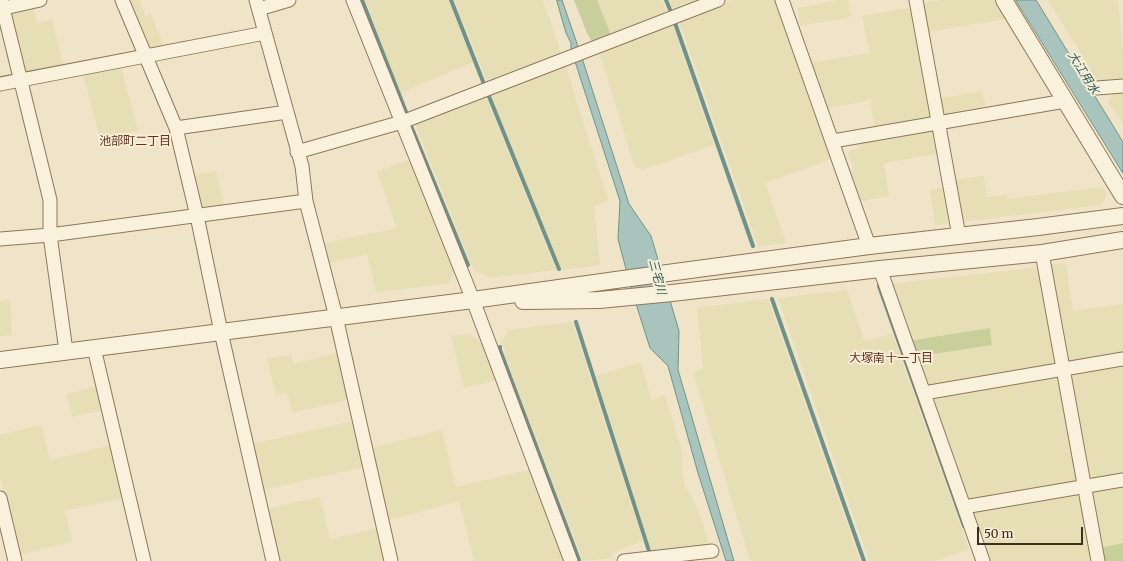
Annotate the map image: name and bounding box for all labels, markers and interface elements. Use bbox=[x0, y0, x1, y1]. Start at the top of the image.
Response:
water label: 大江用水 bbox=[1064, 49, 1102, 97]
district label: 池部町二丁目 bbox=[99, 135, 171, 149]
water label: 三宅川 bbox=[646, 258, 668, 296]
district label: 大塚南十一丁目 bbox=[849, 352, 933, 366]
scale bar bbox=[979, 519, 1085, 545]
text: 50 m bbox=[984, 526, 1013, 541]

